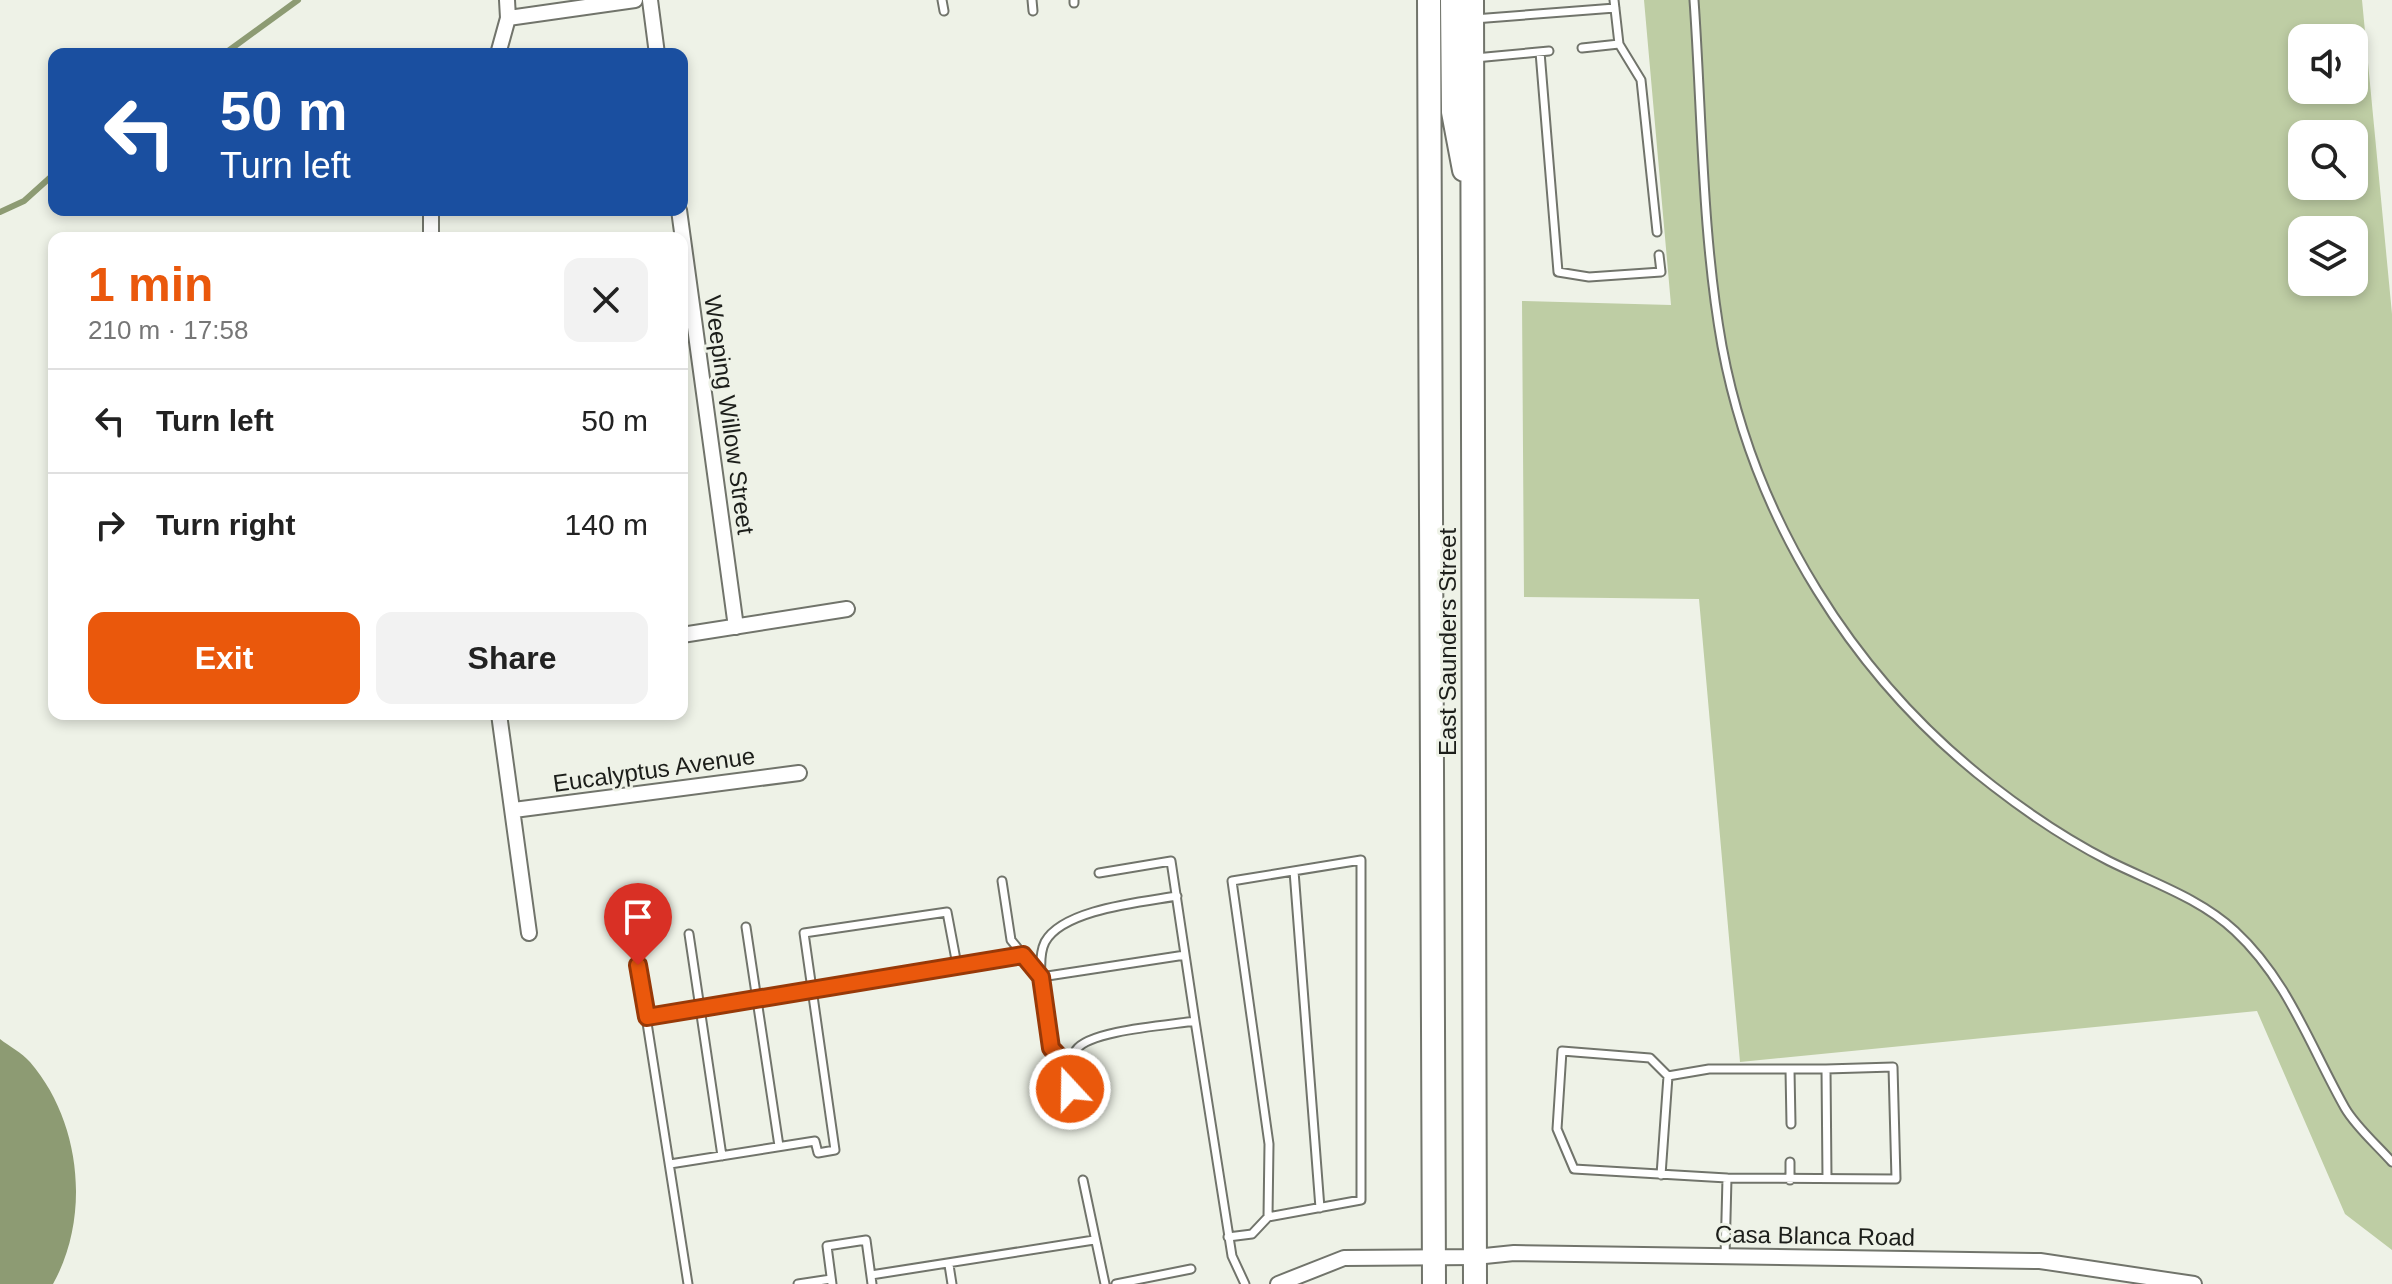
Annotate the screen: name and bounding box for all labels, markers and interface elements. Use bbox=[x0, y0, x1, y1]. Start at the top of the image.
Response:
map controls bbox=[2288, 24, 2368, 296]
button: sound bbox=[2288, 24, 2368, 104]
text: 50 m bbox=[220, 79, 348, 142]
icon: left bbox=[88, 80, 192, 184]
button: search bbox=[2288, 120, 2368, 200]
text: Turn left bbox=[220, 145, 351, 186]
button: layers bbox=[2288, 216, 2368, 296]
text: 1 min bbox=[88, 258, 213, 311]
button: close bbox=[564, 258, 648, 342]
street label: Weeping Willow Street bbox=[699, 294, 760, 536]
text: 210 m · 17:58 bbox=[88, 315, 248, 345]
icon: left bbox=[88, 399, 132, 443]
text: Turn left bbox=[156, 404, 274, 437]
text: 50 m bbox=[581, 404, 648, 437]
icon: right bbox=[88, 503, 132, 547]
text: Turn right bbox=[156, 508, 295, 541]
text: 140 m bbox=[565, 508, 648, 541]
street label: East Saunders Street bbox=[1434, 528, 1461, 756]
button: Exit bbox=[88, 612, 360, 704]
button: Share bbox=[376, 612, 648, 704]
street label: Eucalyptus Avenue bbox=[551, 742, 757, 797]
pin bbox=[604, 883, 672, 965]
icon: arrive bbox=[616, 895, 660, 939]
position arrow bbox=[1028, 1047, 1112, 1131]
street label: Casa Blanca Road bbox=[1715, 1220, 1915, 1251]

